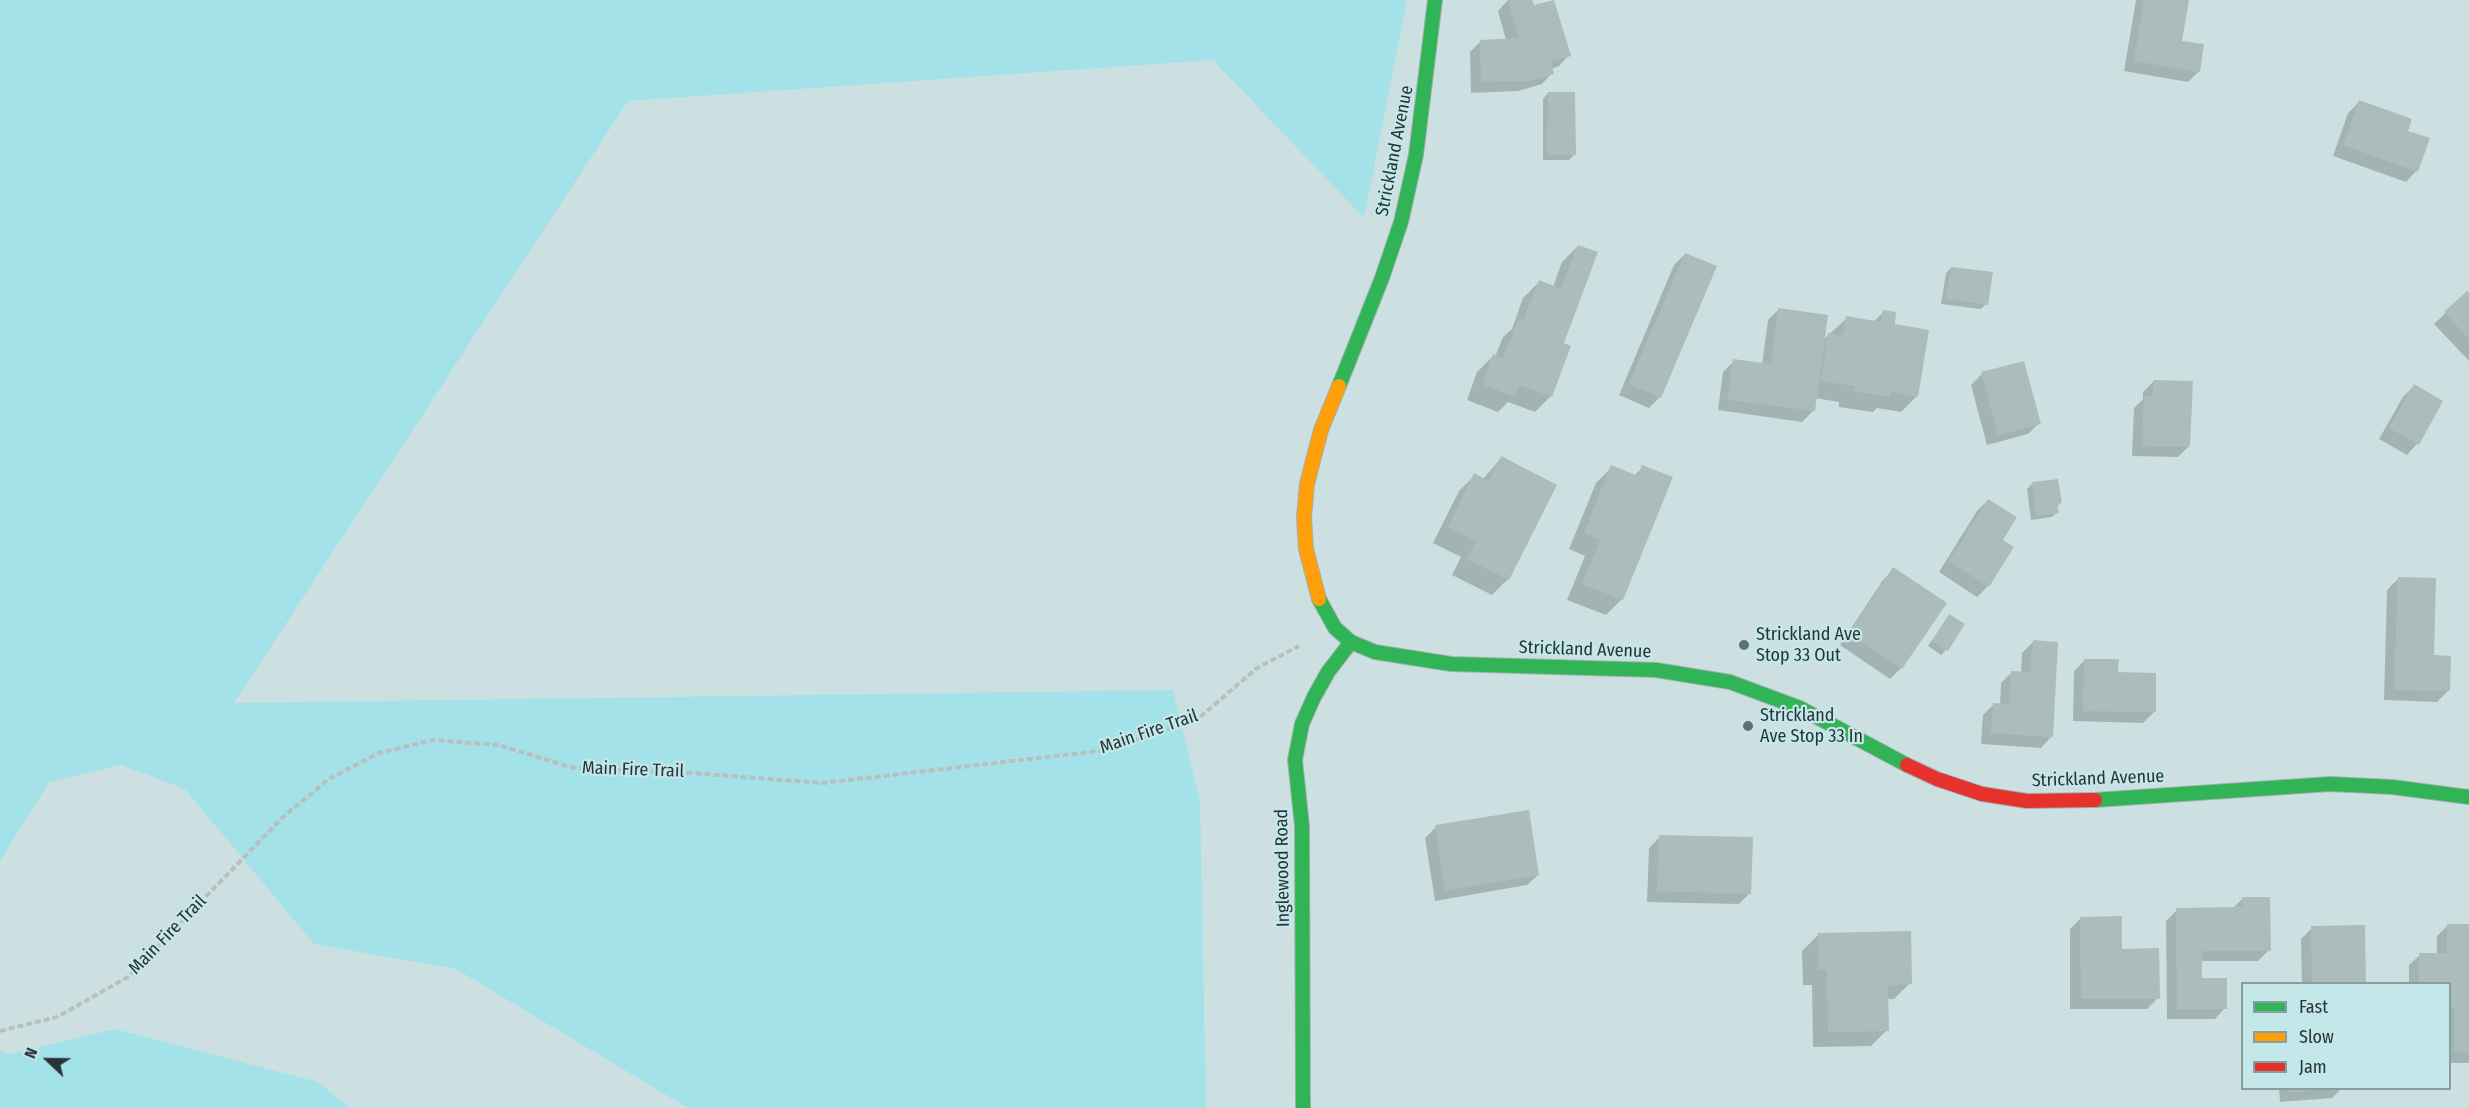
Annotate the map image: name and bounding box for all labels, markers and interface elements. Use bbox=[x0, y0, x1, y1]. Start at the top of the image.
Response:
street label: Strickland Avenue bbox=[1372, 84, 1418, 218]
place label: Strickland Ave Stop 33 Out bbox=[1756, 624, 1861, 666]
street label: Strickland Avenue bbox=[1518, 637, 1652, 663]
marker: Strickland Ave Stop 33 Out bbox=[1737, 638, 1751, 652]
street label: Main Fire Trail bbox=[1097, 705, 1201, 759]
place label: Strickland Ave Stop 33 In bbox=[1760, 705, 1863, 748]
marker: Strickland Ave Stop 33 In bbox=[1741, 719, 1755, 733]
street label: Main Fire Trail bbox=[582, 757, 684, 783]
street label: Strickland Avenue bbox=[2031, 766, 2165, 792]
street label: Inglewood Road bbox=[1271, 809, 1295, 927]
street label: Main Fire Trail bbox=[125, 891, 211, 979]
legend bbox=[2241, 982, 2451, 1090]
text: Fast bbox=[2299, 996, 2328, 1018]
text: Slow bbox=[2299, 1026, 2334, 1048]
north arrow bbox=[18, 1030, 78, 1090]
text: N bbox=[20, 1045, 41, 1061]
text: Jam bbox=[2299, 1056, 2327, 1078]

